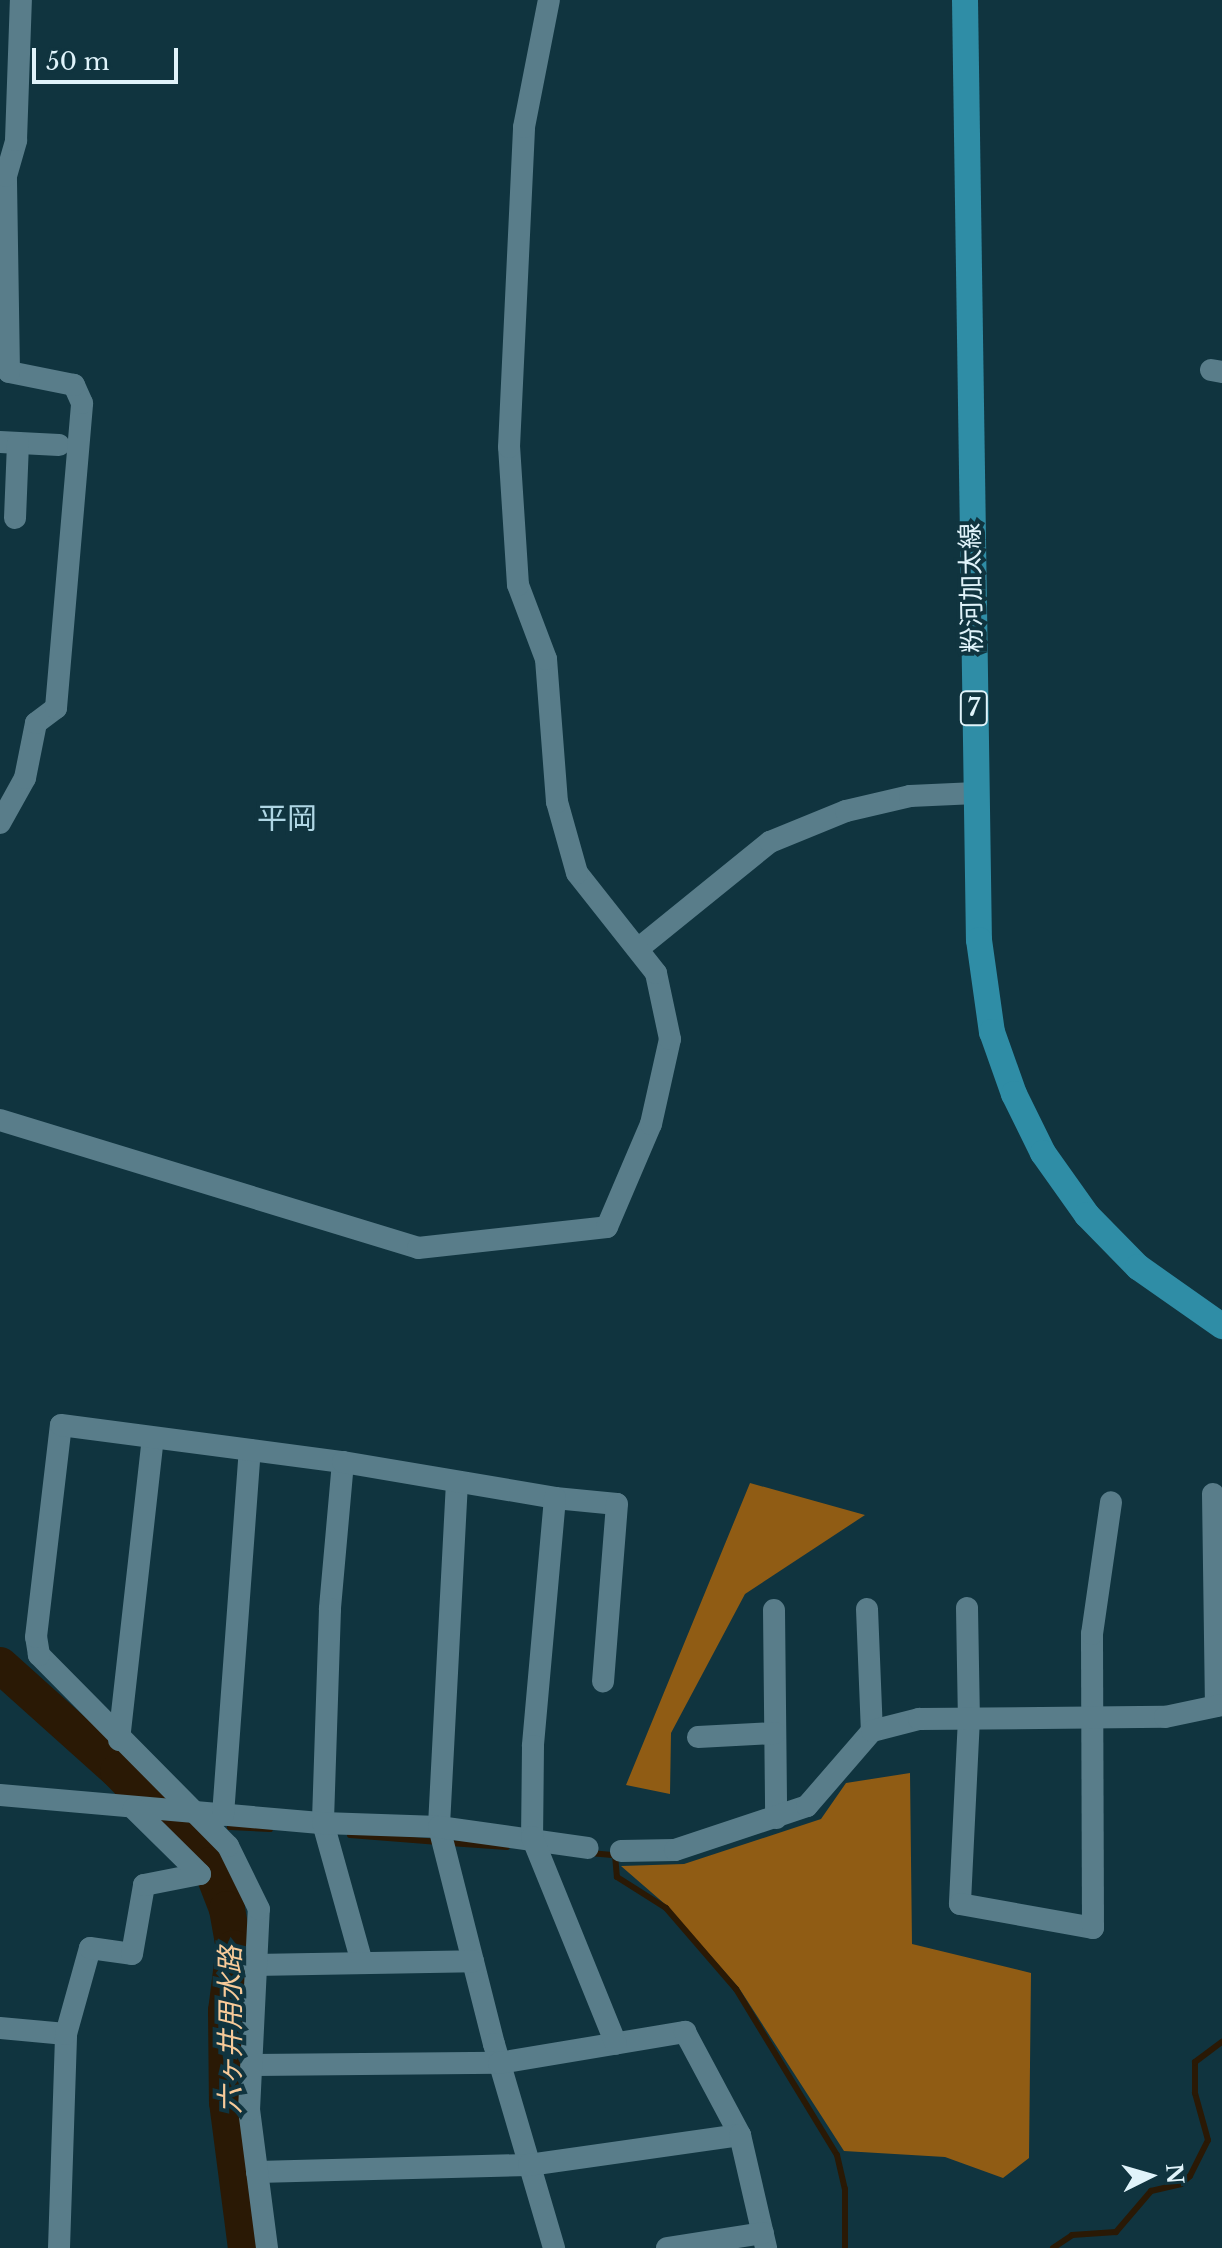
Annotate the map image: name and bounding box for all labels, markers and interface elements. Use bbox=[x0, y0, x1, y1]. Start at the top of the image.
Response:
scale bar bbox=[36, 32, 182, 82]
text: 50 m bbox=[46, 47, 109, 76]
street label: 粉河加太線 bbox=[955, 523, 989, 653]
road number: 7 bbox=[958, 688, 990, 728]
district label: 平岡 bbox=[257, 801, 317, 837]
water label: 六ヶ井用水路 bbox=[214, 1946, 248, 2114]
north arrow bbox=[1110, 2136, 1190, 2216]
text: N bbox=[1160, 2162, 1189, 2185]

